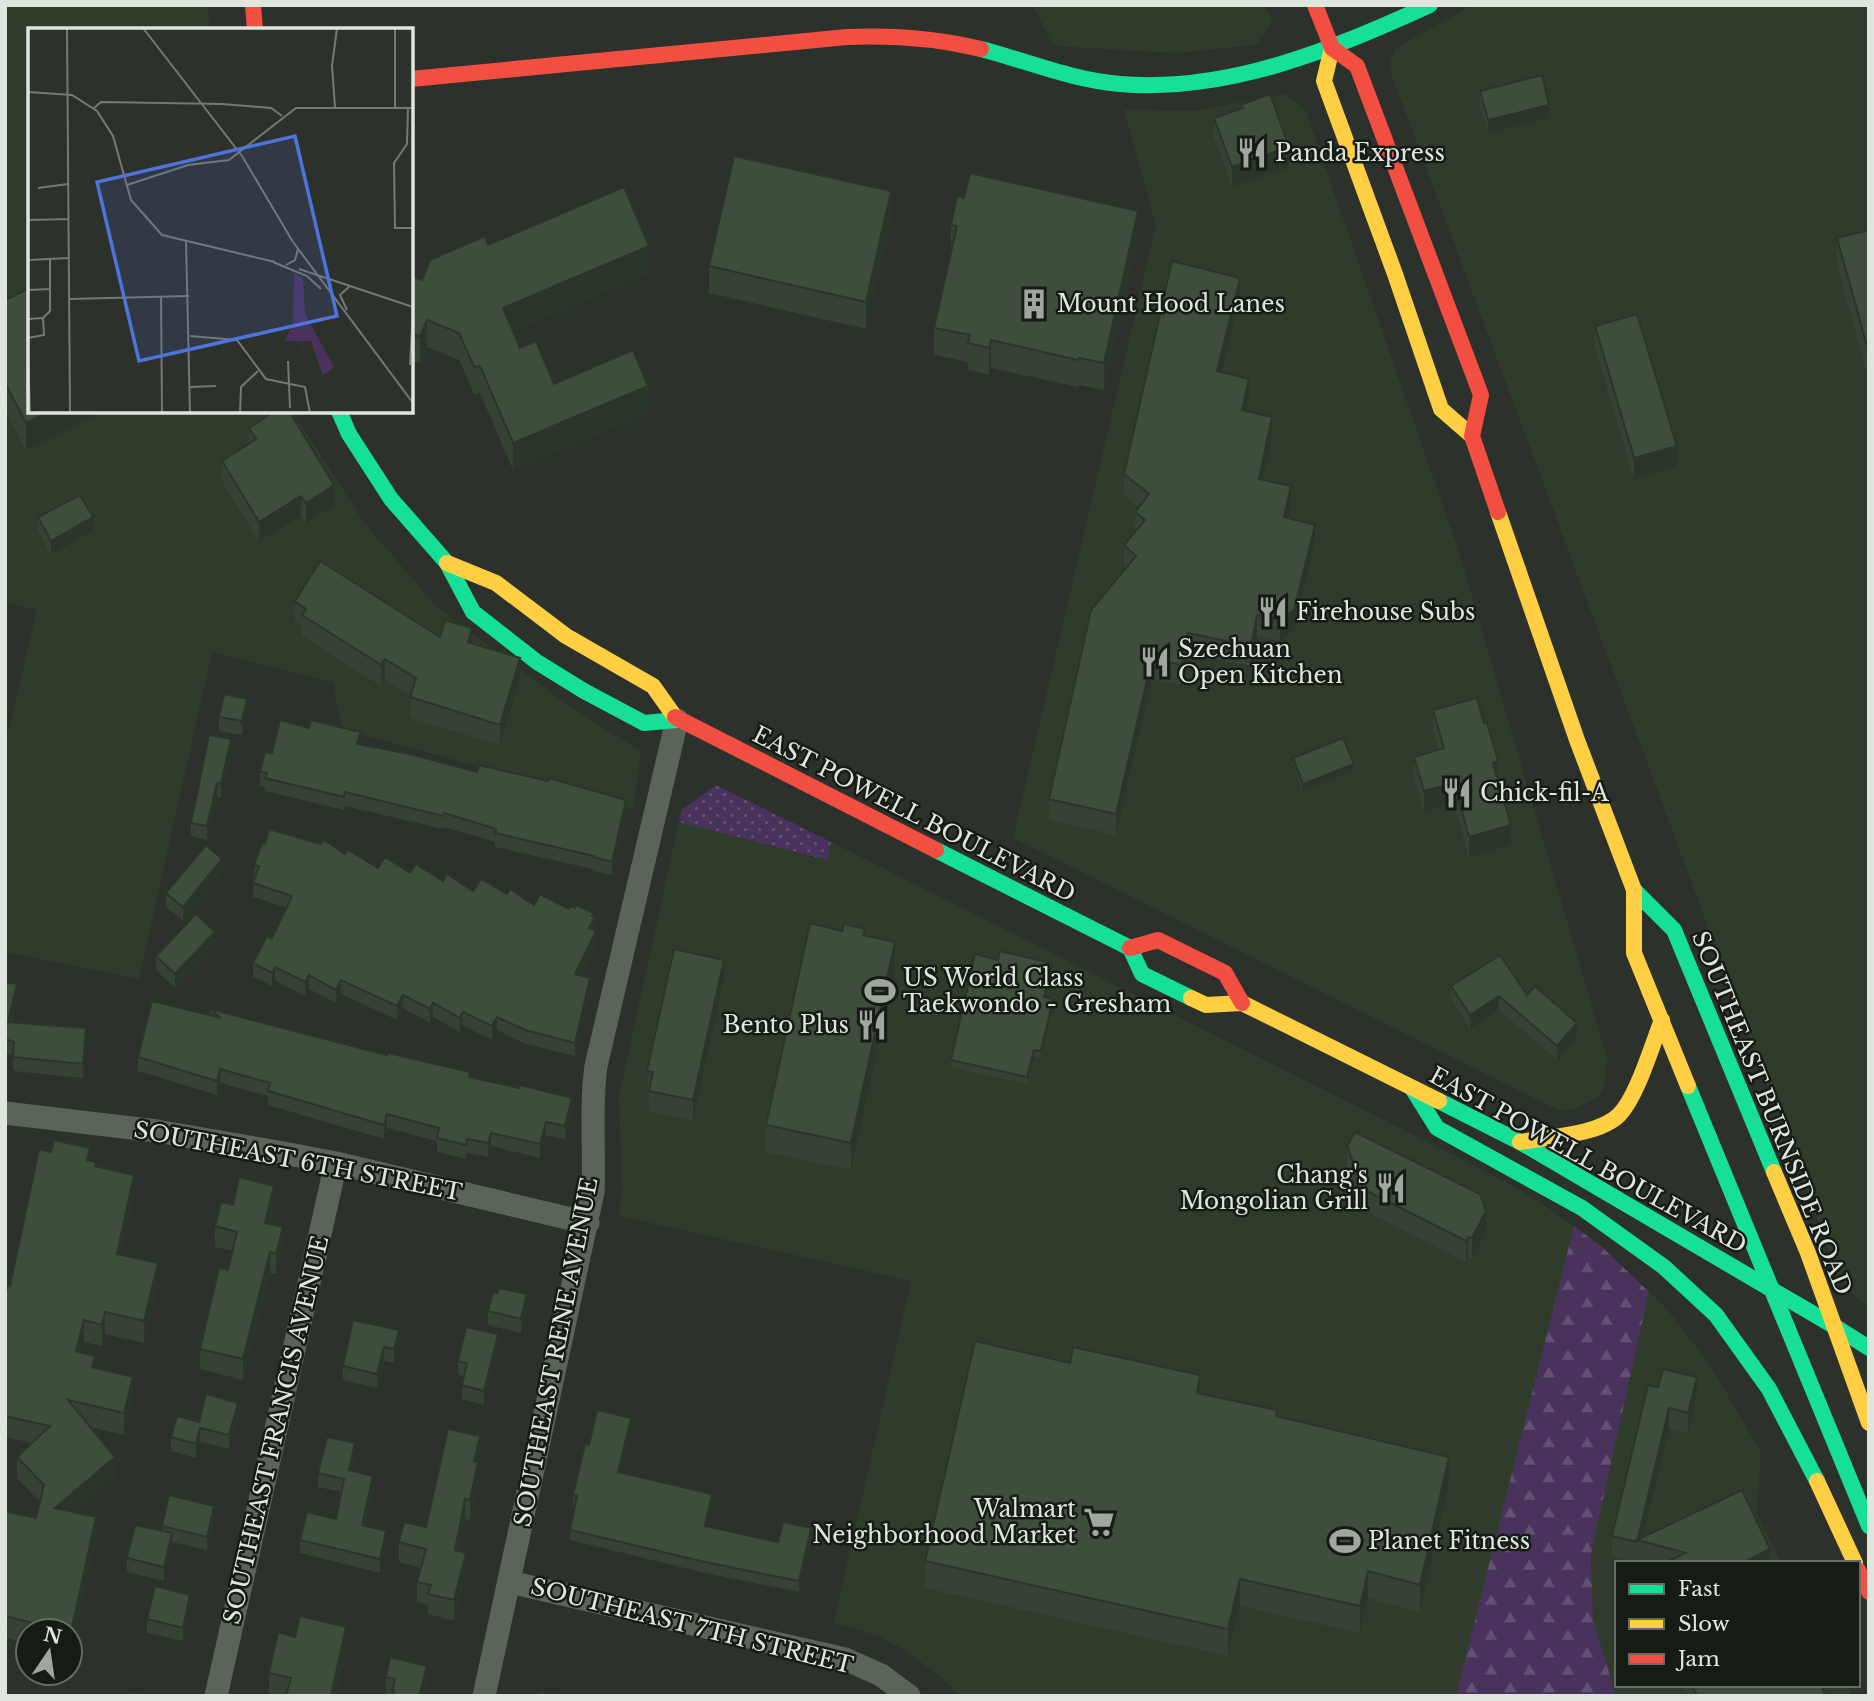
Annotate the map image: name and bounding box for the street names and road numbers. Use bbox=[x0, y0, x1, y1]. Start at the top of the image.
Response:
street label: EAST POWELL BOULEVARD bbox=[748, 720, 1080, 908]
street label: SOUTHEAST BURNSIDE ROAD bbox=[1686, 927, 1858, 1299]
street label: EAST POWELL BOULEVARD bbox=[1425, 1061, 1751, 1259]
street label: SOUTHEAST 6TH STREET bbox=[132, 1115, 465, 1207]
street label: SOUTHEAST RENE AVENUE bbox=[508, 1175, 604, 1529]
street label: SOUTHEAST FRANCIS AVENUE bbox=[218, 1233, 334, 1627]
street label: SOUTHEAST 7TH STREET bbox=[528, 1572, 856, 1680]

